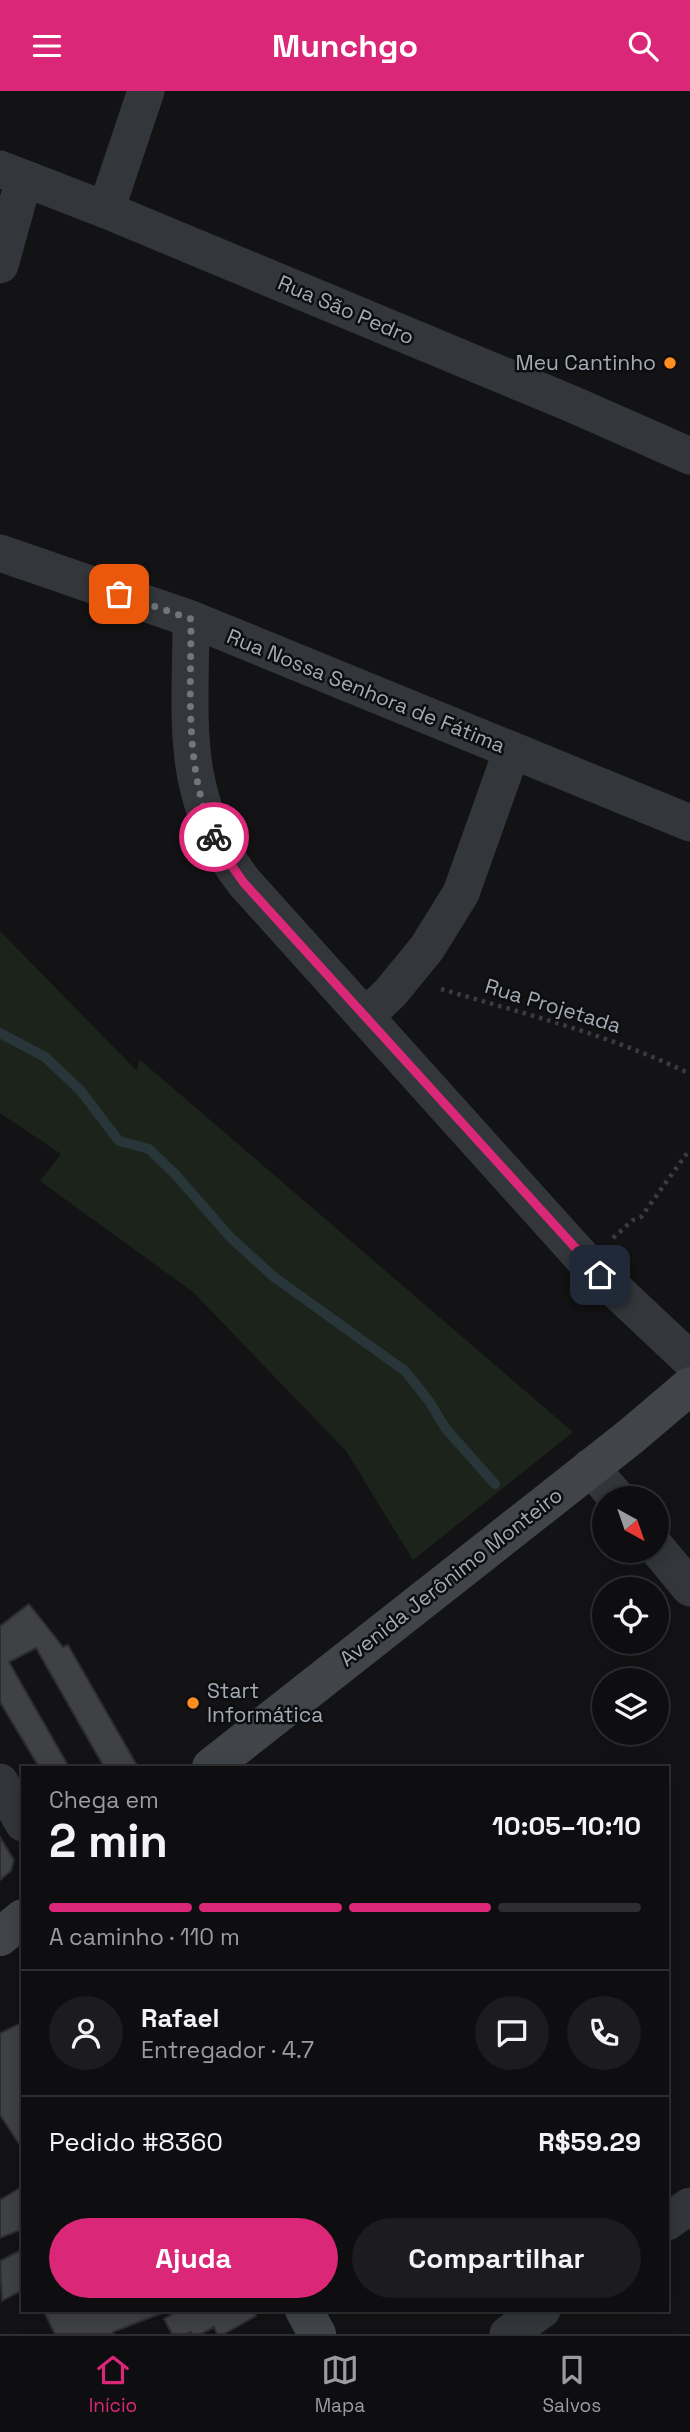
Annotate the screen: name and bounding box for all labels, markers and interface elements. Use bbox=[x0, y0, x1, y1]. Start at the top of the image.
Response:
text: Munchgo bbox=[272, 26, 418, 66]
icon: menu bbox=[28, 27, 66, 65]
icon: search bbox=[624, 27, 662, 65]
street label: Rua São Pedro bbox=[274, 269, 418, 350]
place label: Meu Cantinho bbox=[515, 349, 656, 376]
marker: Meu Cantinho bbox=[662, 355, 678, 371]
pin bbox=[89, 564, 149, 624]
icon: bag bbox=[100, 575, 138, 613]
street label: Rua Nossa Senhora de Fátima bbox=[223, 622, 509, 759]
courier bbox=[179, 802, 249, 872]
icon: bike bbox=[195, 818, 233, 856]
street label: Rua Projetada bbox=[482, 972, 624, 1039]
pin bbox=[570, 1245, 630, 1305]
icon: home bbox=[581, 1256, 619, 1294]
street label: Avenida Jerônimo Monteiro bbox=[334, 1481, 568, 1672]
north arrow bbox=[592, 1486, 668, 1563]
map controls bbox=[592, 1486, 669, 1745]
button: locate bbox=[592, 1577, 669, 1654]
button: layers bbox=[592, 1668, 669, 1745]
place label: Start Informática bbox=[207, 1677, 323, 1728]
marker: Start Informática bbox=[185, 1695, 201, 1711]
text: Chega em bbox=[49, 1785, 159, 1815]
text: 10:05–10:10 bbox=[492, 1809, 641, 1843]
text: 2 min bbox=[49, 1812, 168, 1870]
text: A caminho · 110 m bbox=[49, 1922, 240, 1952]
button: person bbox=[49, 1996, 123, 2070]
button: chat bbox=[475, 1996, 549, 2070]
button: phone bbox=[567, 1996, 641, 2070]
text: Rafael bbox=[141, 2001, 219, 2035]
text: Entregador · 4.7 bbox=[141, 2035, 314, 2065]
text: Pedido #8360 bbox=[49, 2125, 223, 2159]
text: R$59.29 bbox=[538, 2125, 641, 2159]
button: Ajuda bbox=[49, 2218, 338, 2298]
button: Compartilhar bbox=[352, 2218, 641, 2298]
tab: Início bbox=[89, 2351, 137, 2418]
tab: Mapa bbox=[315, 2351, 365, 2418]
tab: Salvos bbox=[542, 2351, 601, 2418]

